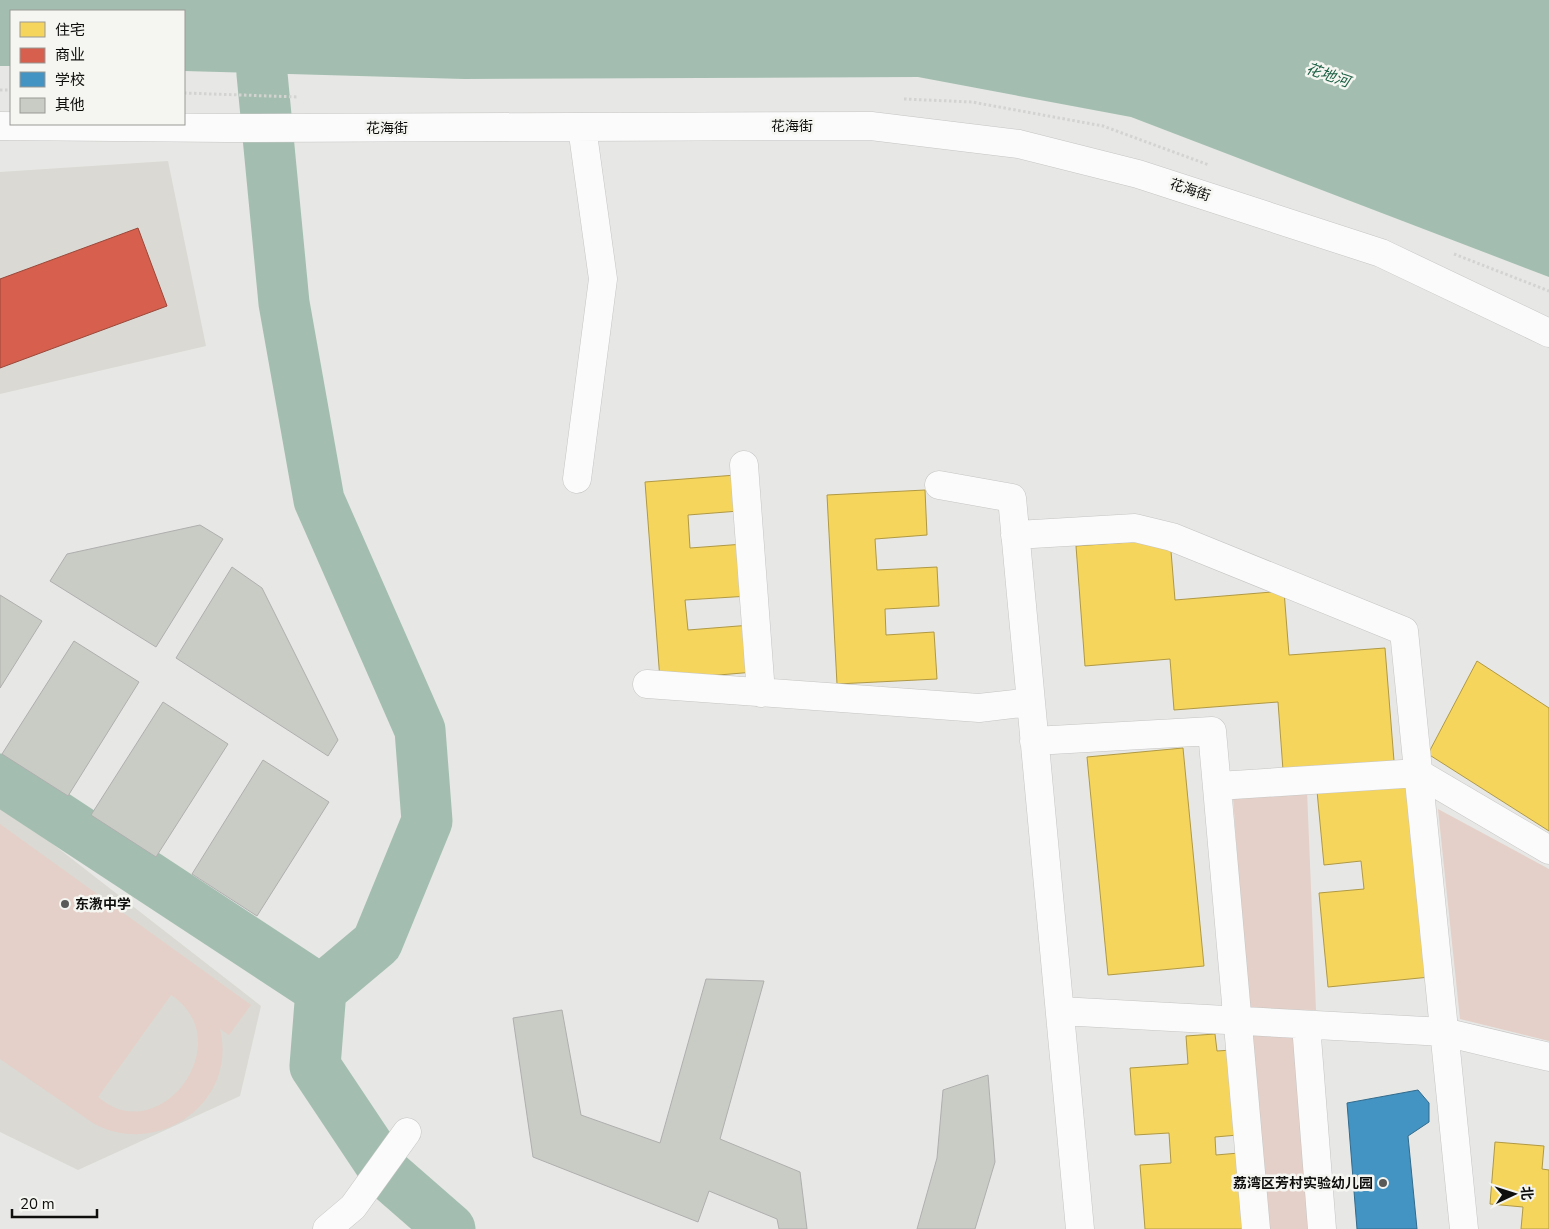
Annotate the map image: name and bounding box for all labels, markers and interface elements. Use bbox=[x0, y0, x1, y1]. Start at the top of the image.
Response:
legend bbox=[10, 10, 185, 125]
text: 住宅 bbox=[55, 20, 85, 40]
text: 商业 bbox=[55, 45, 85, 65]
water label: 花地河 bbox=[1303, 58, 1355, 93]
text: 学校 bbox=[55, 70, 85, 90]
text: 其他 bbox=[55, 95, 85, 115]
street label: 花海街 bbox=[771, 117, 813, 136]
street label: 花海街 bbox=[366, 119, 408, 138]
street label: 花海街 bbox=[1167, 174, 1213, 206]
place label: 东漖中学 bbox=[75, 895, 131, 914]
marker: 东漖中学 bbox=[59, 898, 71, 910]
north arrow bbox=[1489, 1169, 1539, 1219]
place label: 荔湾区芳村实验幼儿园 bbox=[1233, 1174, 1373, 1193]
marker: 荔湾区芳村实验幼儿园 bbox=[1377, 1177, 1389, 1189]
text: 北 bbox=[1517, 1185, 1536, 1201]
scale bar bbox=[12, 1186, 98, 1218]
text: 20 m bbox=[20, 1194, 55, 1214]

